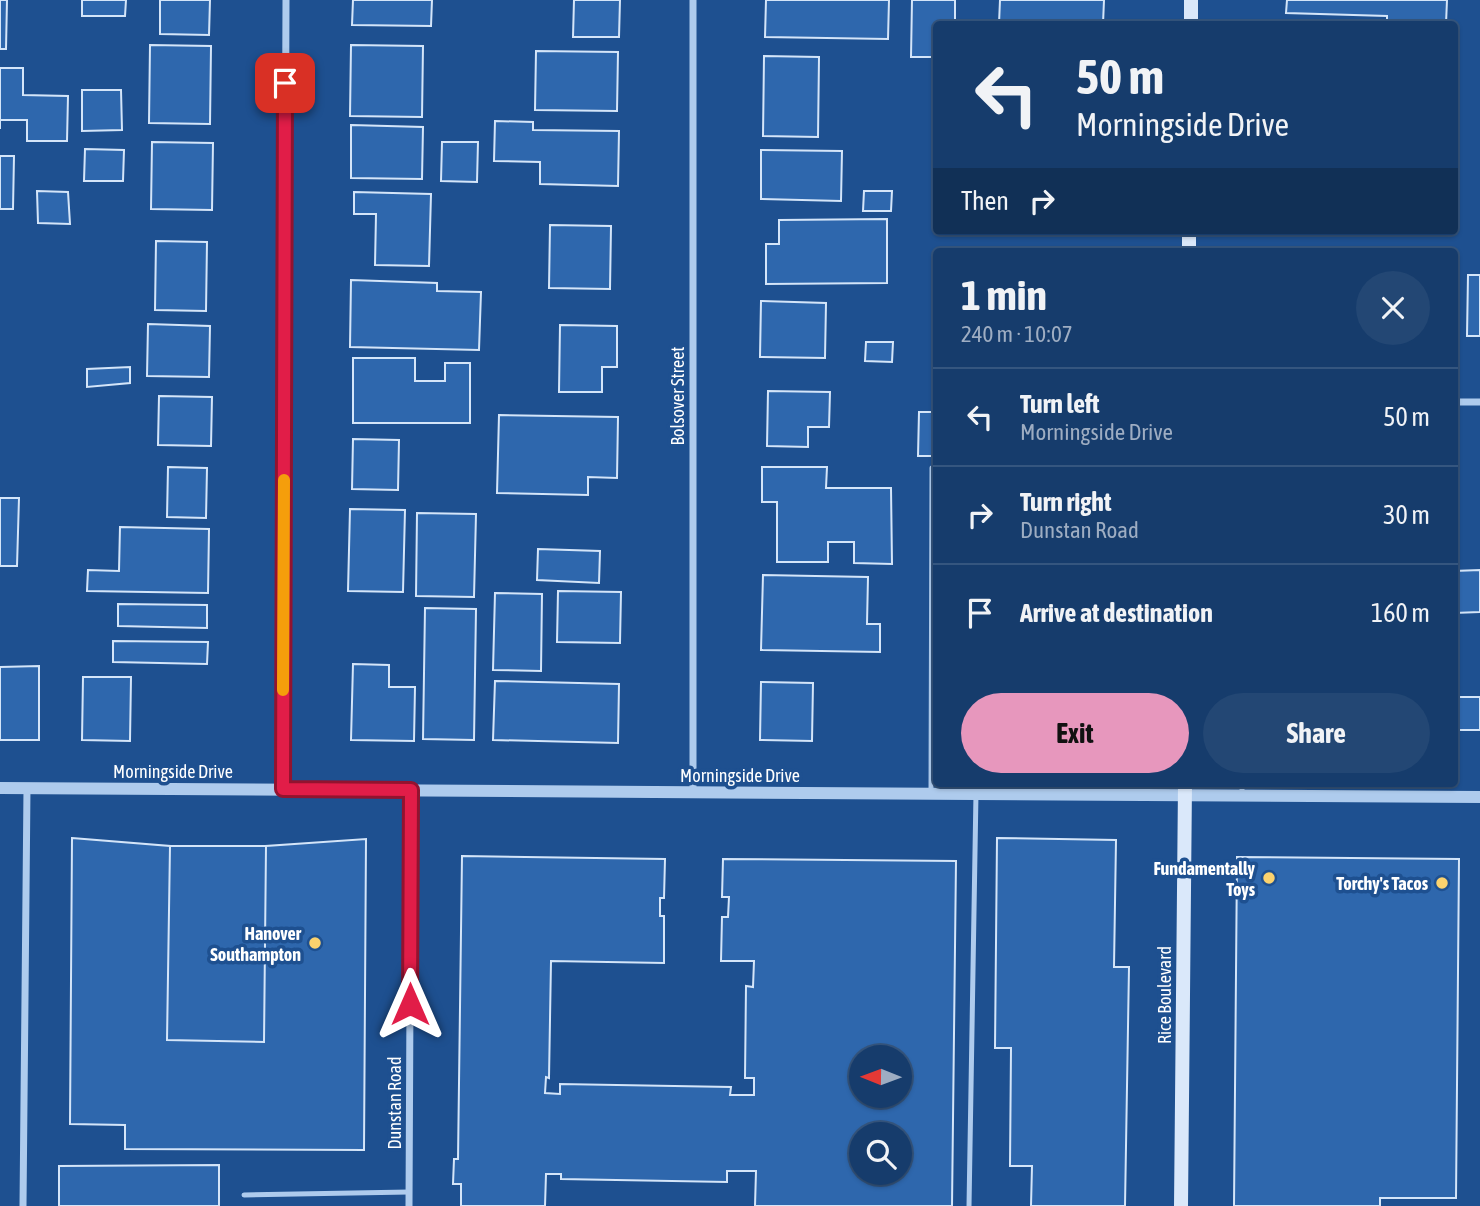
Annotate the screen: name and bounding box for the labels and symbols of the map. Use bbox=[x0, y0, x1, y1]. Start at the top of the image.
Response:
pin bbox=[255, 53, 315, 113]
street label: Bolsover Street bbox=[667, 346, 688, 446]
street label: Morningside Drive bbox=[113, 761, 233, 782]
street label: Morningside Drive bbox=[680, 765, 800, 786]
place label: Fundamentally Toys bbox=[1153, 858, 1256, 900]
marker: Fundamentally Toys bbox=[1261, 870, 1277, 886]
place label: Torchy's Tacos bbox=[1336, 873, 1429, 894]
marker: Torchy's Tacos bbox=[1434, 875, 1450, 891]
place label: Hanover Southampton bbox=[210, 923, 302, 965]
marker: Hanover Southampton bbox=[307, 935, 323, 951]
street label: Rice Boulevard bbox=[1154, 946, 1175, 1044]
position arrow bbox=[373, 967, 447, 1041]
north arrow bbox=[849, 1045, 912, 1108]
street label: Dunstan Road bbox=[384, 1057, 405, 1149]

